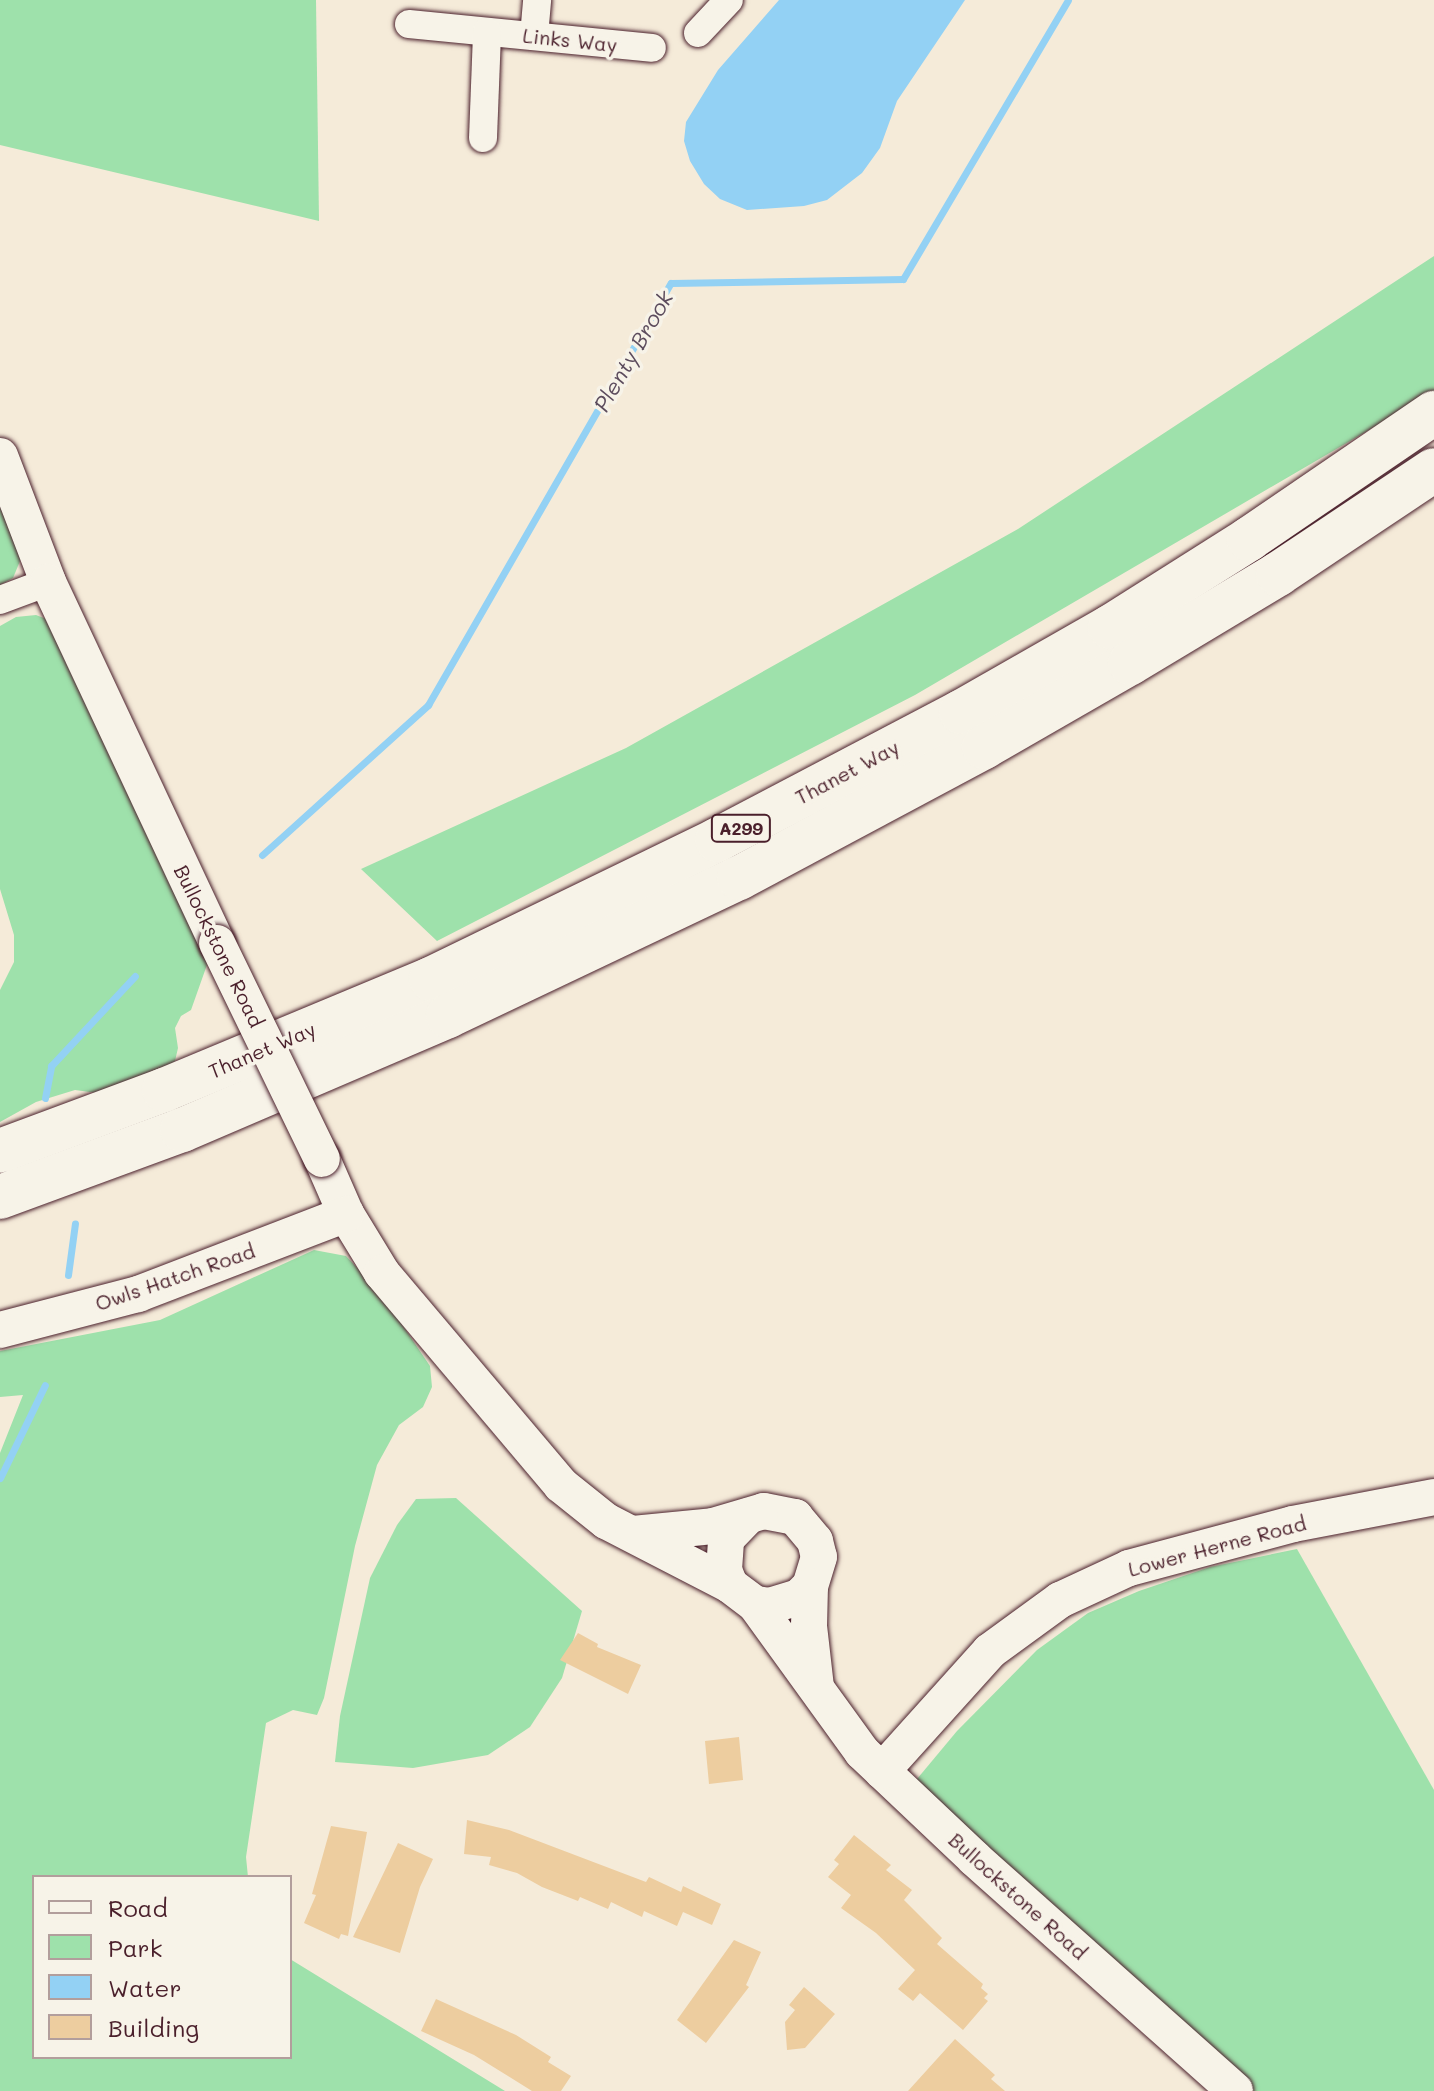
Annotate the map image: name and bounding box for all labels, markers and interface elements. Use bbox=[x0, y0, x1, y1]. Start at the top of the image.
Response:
street label: Links Way bbox=[522, 23, 618, 57]
water label: Plenty Brook bbox=[588, 286, 678, 416]
street label: Thanet Way bbox=[791, 735, 903, 809]
road number: A299 bbox=[709, 814, 773, 842]
street label: Bullockstone Road bbox=[169, 861, 269, 1031]
street label: Thanet Way bbox=[205, 1017, 319, 1083]
street label: Owls Hatch Road bbox=[92, 1238, 258, 1316]
street label: Lower Herne Road bbox=[1125, 1511, 1309, 1581]
street label: Bullockstone Road bbox=[944, 1828, 1092, 1964]
legend bbox=[32, 1875, 292, 2059]
text: Road bbox=[108, 1892, 168, 1923]
text: Park bbox=[108, 1932, 162, 1963]
text: Water bbox=[108, 1972, 182, 2003]
text: Building bbox=[108, 2012, 199, 2043]

